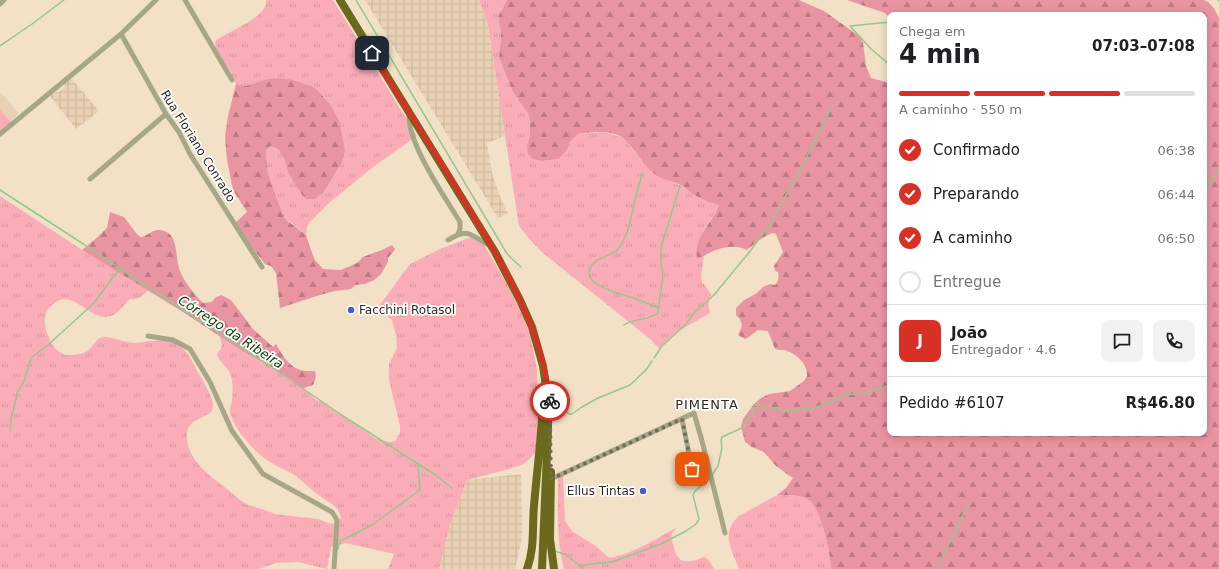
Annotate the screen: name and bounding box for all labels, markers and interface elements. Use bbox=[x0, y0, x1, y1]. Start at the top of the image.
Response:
text: Chega em bbox=[899, 24, 965, 39]
pin bbox=[355, 36, 389, 70]
text: 07:03–07:08 bbox=[1092, 37, 1195, 55]
text: 4 min bbox=[899, 39, 981, 69]
icon: home bbox=[361, 42, 383, 64]
street label: Rua Floriano Conrado bbox=[158, 88, 238, 204]
text: A caminho · 550 m bbox=[899, 102, 1022, 117]
icon: check bbox=[899, 139, 921, 161]
text: Confirmado bbox=[933, 141, 1020, 159]
text: 06:38 bbox=[1158, 143, 1195, 158]
icon: check bbox=[899, 183, 921, 205]
text: Preparando bbox=[933, 185, 1019, 203]
text: 06:44 bbox=[1158, 187, 1195, 202]
icon: check bbox=[899, 227, 921, 249]
text: A caminho bbox=[933, 229, 1012, 247]
text: 06:50 bbox=[1158, 231, 1195, 246]
text: Entregue bbox=[933, 273, 1001, 291]
water label: Córrego da Ribeira bbox=[176, 292, 286, 372]
place label: Facchini Rotasol bbox=[359, 303, 455, 317]
marker: Facchini Rotasol bbox=[346, 305, 356, 315]
button: chat bbox=[1101, 320, 1143, 362]
button: phone bbox=[1153, 320, 1195, 362]
text: João bbox=[951, 324, 987, 342]
text: J bbox=[917, 332, 923, 350]
text: Entregador · 4.6 bbox=[951, 342, 1056, 357]
courier bbox=[530, 381, 570, 421]
icon: bike bbox=[539, 390, 561, 412]
text: Pedido #6107 bbox=[899, 394, 1005, 412]
text: R$46.80 bbox=[1126, 394, 1195, 412]
district label: PIMENTA bbox=[675, 397, 739, 412]
pin bbox=[675, 452, 709, 486]
icon: bag bbox=[681, 458, 703, 480]
place label: Ellus Tintas bbox=[567, 484, 635, 498]
marker: Ellus Tintas bbox=[638, 486, 648, 496]

